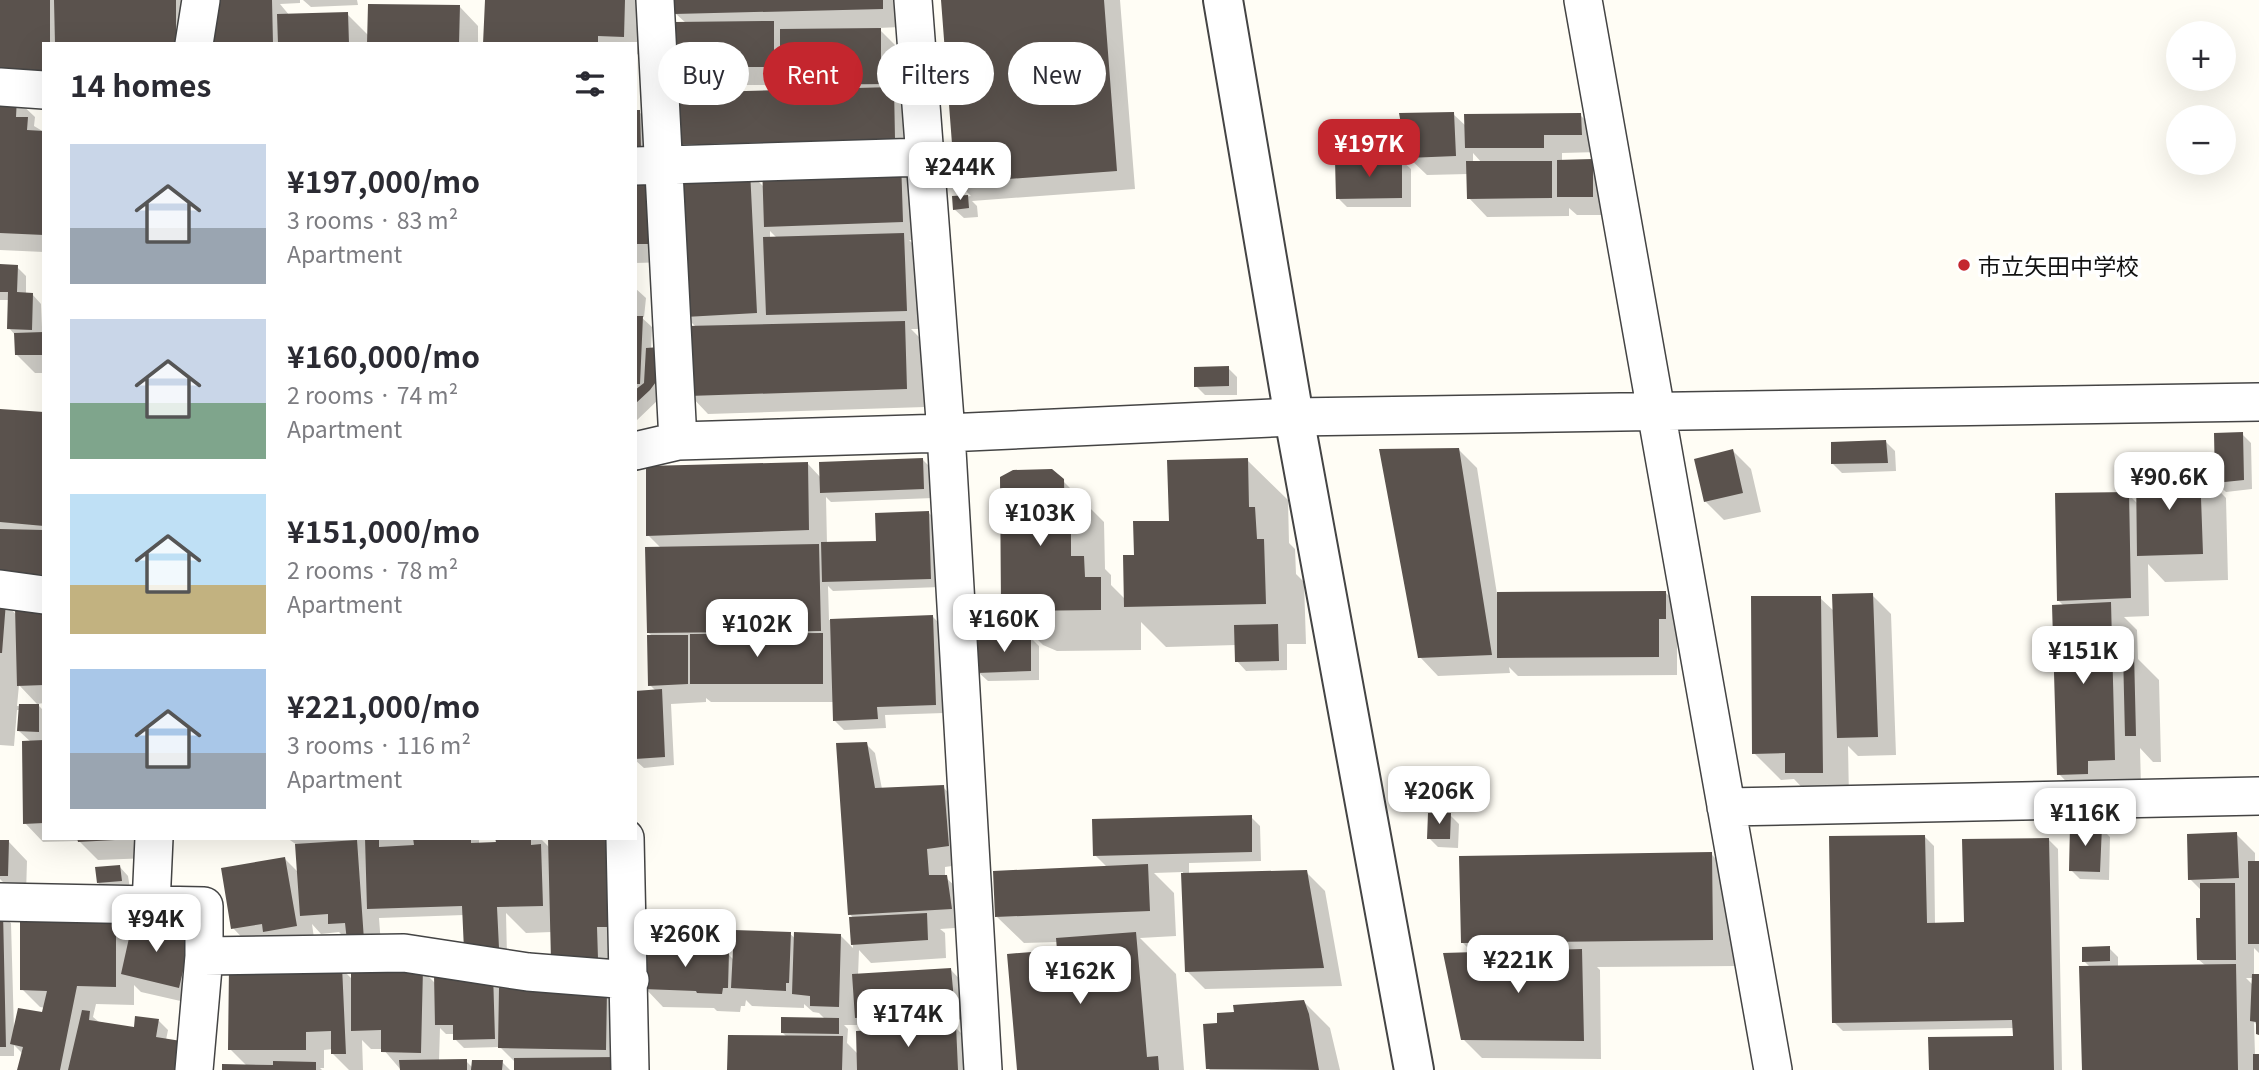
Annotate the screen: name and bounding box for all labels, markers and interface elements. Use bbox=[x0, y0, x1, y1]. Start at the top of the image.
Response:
map controls bbox=[2166, 21, 2236, 175]
button: + bbox=[2166, 21, 2236, 91]
chip: Buy bbox=[658, 42, 749, 105]
chip: Rent bbox=[763, 42, 863, 105]
chip: Filters bbox=[877, 42, 994, 105]
chip: New bbox=[1008, 42, 1106, 105]
text: 14 homes bbox=[70, 62, 211, 106]
icon: filters bbox=[571, 65, 609, 103]
button: − bbox=[2166, 105, 2236, 175]
pin: ¥197K bbox=[1320, 120, 1418, 179]
text: ¥197K bbox=[1334, 125, 1404, 159]
pin: ¥244K bbox=[911, 142, 1009, 202]
text: ¥244K bbox=[925, 148, 995, 182]
text: ¥197,000/mo bbox=[287, 158, 480, 202]
icon: home bbox=[126, 172, 210, 256]
text: 3 rooms · 83 m² bbox=[287, 202, 458, 236]
text: Apartment bbox=[287, 236, 402, 270]
place label: 市立矢田中学校 bbox=[1978, 248, 2139, 282]
marker: 市立矢田中学校 bbox=[1956, 257, 1972, 273]
text: ¥160,000/mo bbox=[287, 333, 480, 377]
icon: home bbox=[126, 347, 210, 431]
text: 2 rooms · 74 m² bbox=[287, 377, 458, 411]
text: Apartment bbox=[287, 411, 402, 445]
pin: ¥90.6K bbox=[2112, 452, 2226, 512]
text: ¥90.6K bbox=[2130, 458, 2208, 492]
pin: ¥103K bbox=[991, 489, 1089, 548]
text: ¥103K bbox=[1005, 494, 1075, 528]
text: ¥151,000/mo bbox=[287, 508, 480, 552]
icon: home bbox=[126, 522, 210, 606]
text: 2 rooms · 78 m² bbox=[287, 552, 458, 586]
text: Apartment bbox=[287, 586, 402, 620]
pin: ¥160K bbox=[955, 594, 1053, 654]
pin: ¥102K bbox=[708, 600, 806, 659]
text: ¥160K bbox=[969, 600, 1039, 634]
text: ¥102K bbox=[722, 605, 792, 639]
pin: ¥151K bbox=[2034, 626, 2132, 686]
text: ¥151K bbox=[2048, 632, 2118, 666]
text: ¥221,000/mo bbox=[287, 683, 480, 727]
icon: home bbox=[126, 697, 210, 781]
text: 3 rooms · 116 m² bbox=[287, 727, 471, 761]
text: Apartment bbox=[287, 761, 402, 795]
pin: ¥206K bbox=[1390, 766, 1488, 826]
text: ¥206K bbox=[1404, 772, 1474, 806]
pin: ¥116K bbox=[2036, 788, 2134, 848]
text: ¥116K bbox=[2050, 794, 2120, 828]
pin: ¥94K bbox=[115, 894, 197, 954]
text: ¥94K bbox=[128, 900, 184, 934]
pin: ¥260K bbox=[636, 909, 734, 969]
text: ¥260K bbox=[650, 915, 720, 949]
pin: ¥221K bbox=[1469, 936, 1567, 995]
text: ¥221K bbox=[1483, 941, 1553, 975]
pin: ¥162K bbox=[1031, 946, 1129, 1006]
text: ¥162K bbox=[1045, 952, 1115, 986]
pin: ¥174K bbox=[859, 990, 957, 1049]
text: ¥174K bbox=[873, 995, 943, 1029]

